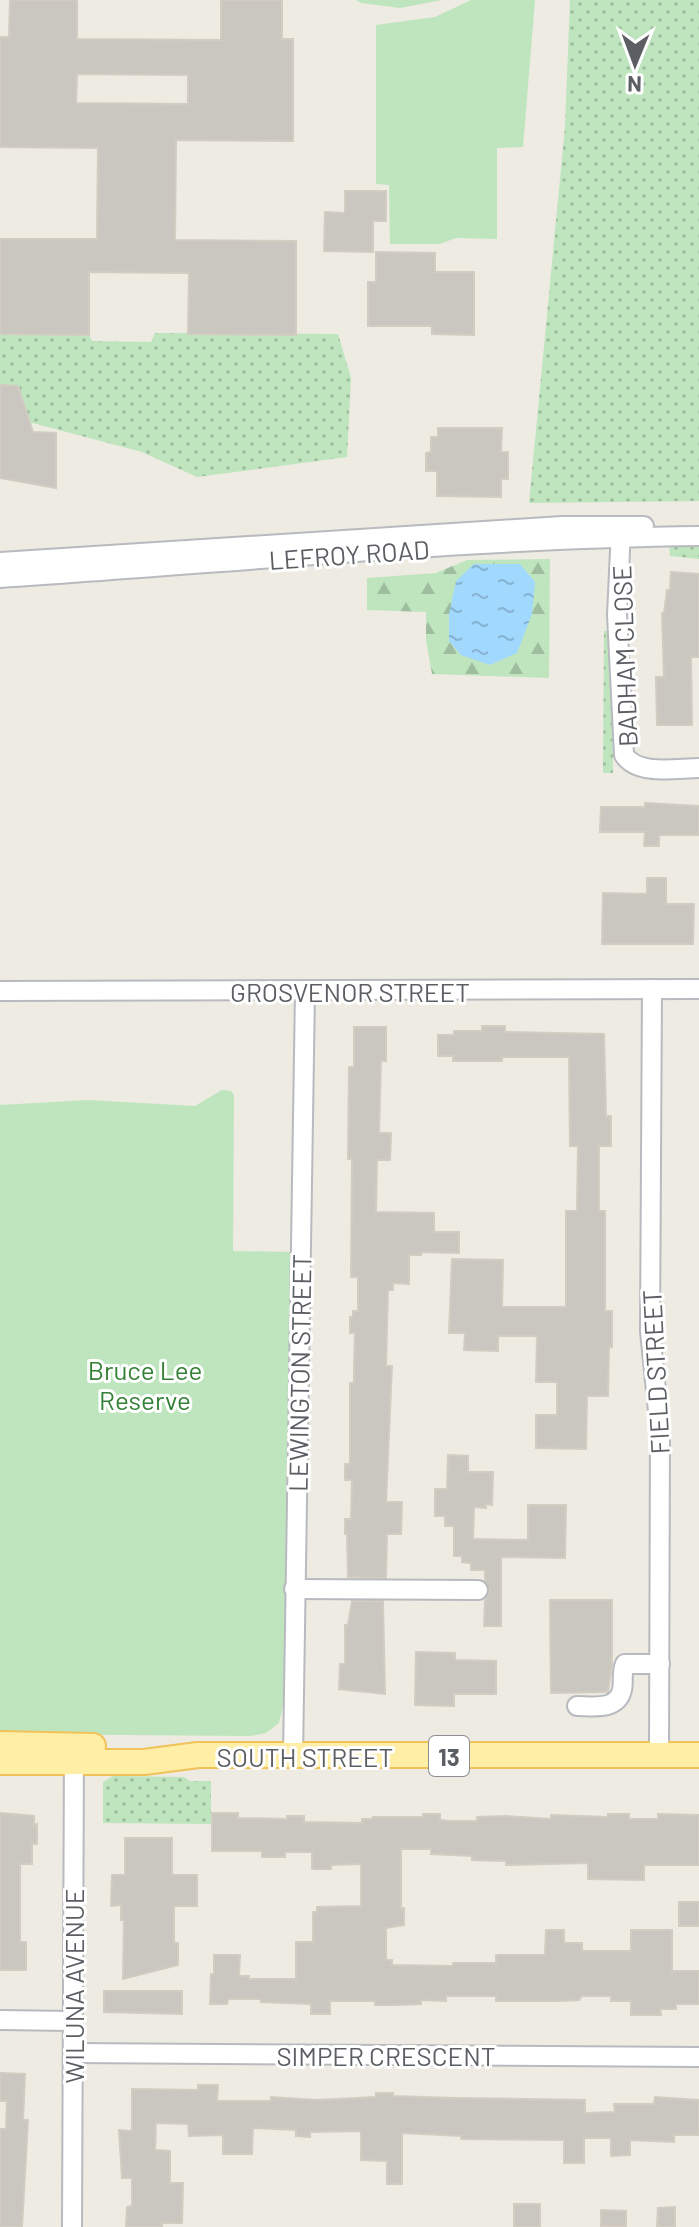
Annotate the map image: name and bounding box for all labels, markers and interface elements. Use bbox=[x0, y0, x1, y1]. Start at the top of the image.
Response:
north arrow bbox=[595, 24, 675, 104]
text: N bbox=[627, 72, 642, 98]
street label: LEFROY ROAD bbox=[268, 533, 430, 575]
street label: BADHAM CLOSE bbox=[605, 565, 643, 747]
street label: GROSVENOR STREET bbox=[230, 976, 470, 1007]
street label: LEWINGTON STREET bbox=[281, 1254, 317, 1492]
street label: FIELD STREET bbox=[635, 1289, 675, 1455]
park label: Bruce Lee Reserve bbox=[88, 1354, 202, 1415]
road number: 13 bbox=[429, 1736, 469, 1776]
street label: SOUTH STREET bbox=[217, 1741, 393, 1772]
street label: WILUNA AVENUE bbox=[58, 1888, 89, 2084]
street label: SIMPER CRESCENT bbox=[276, 2040, 496, 2071]

